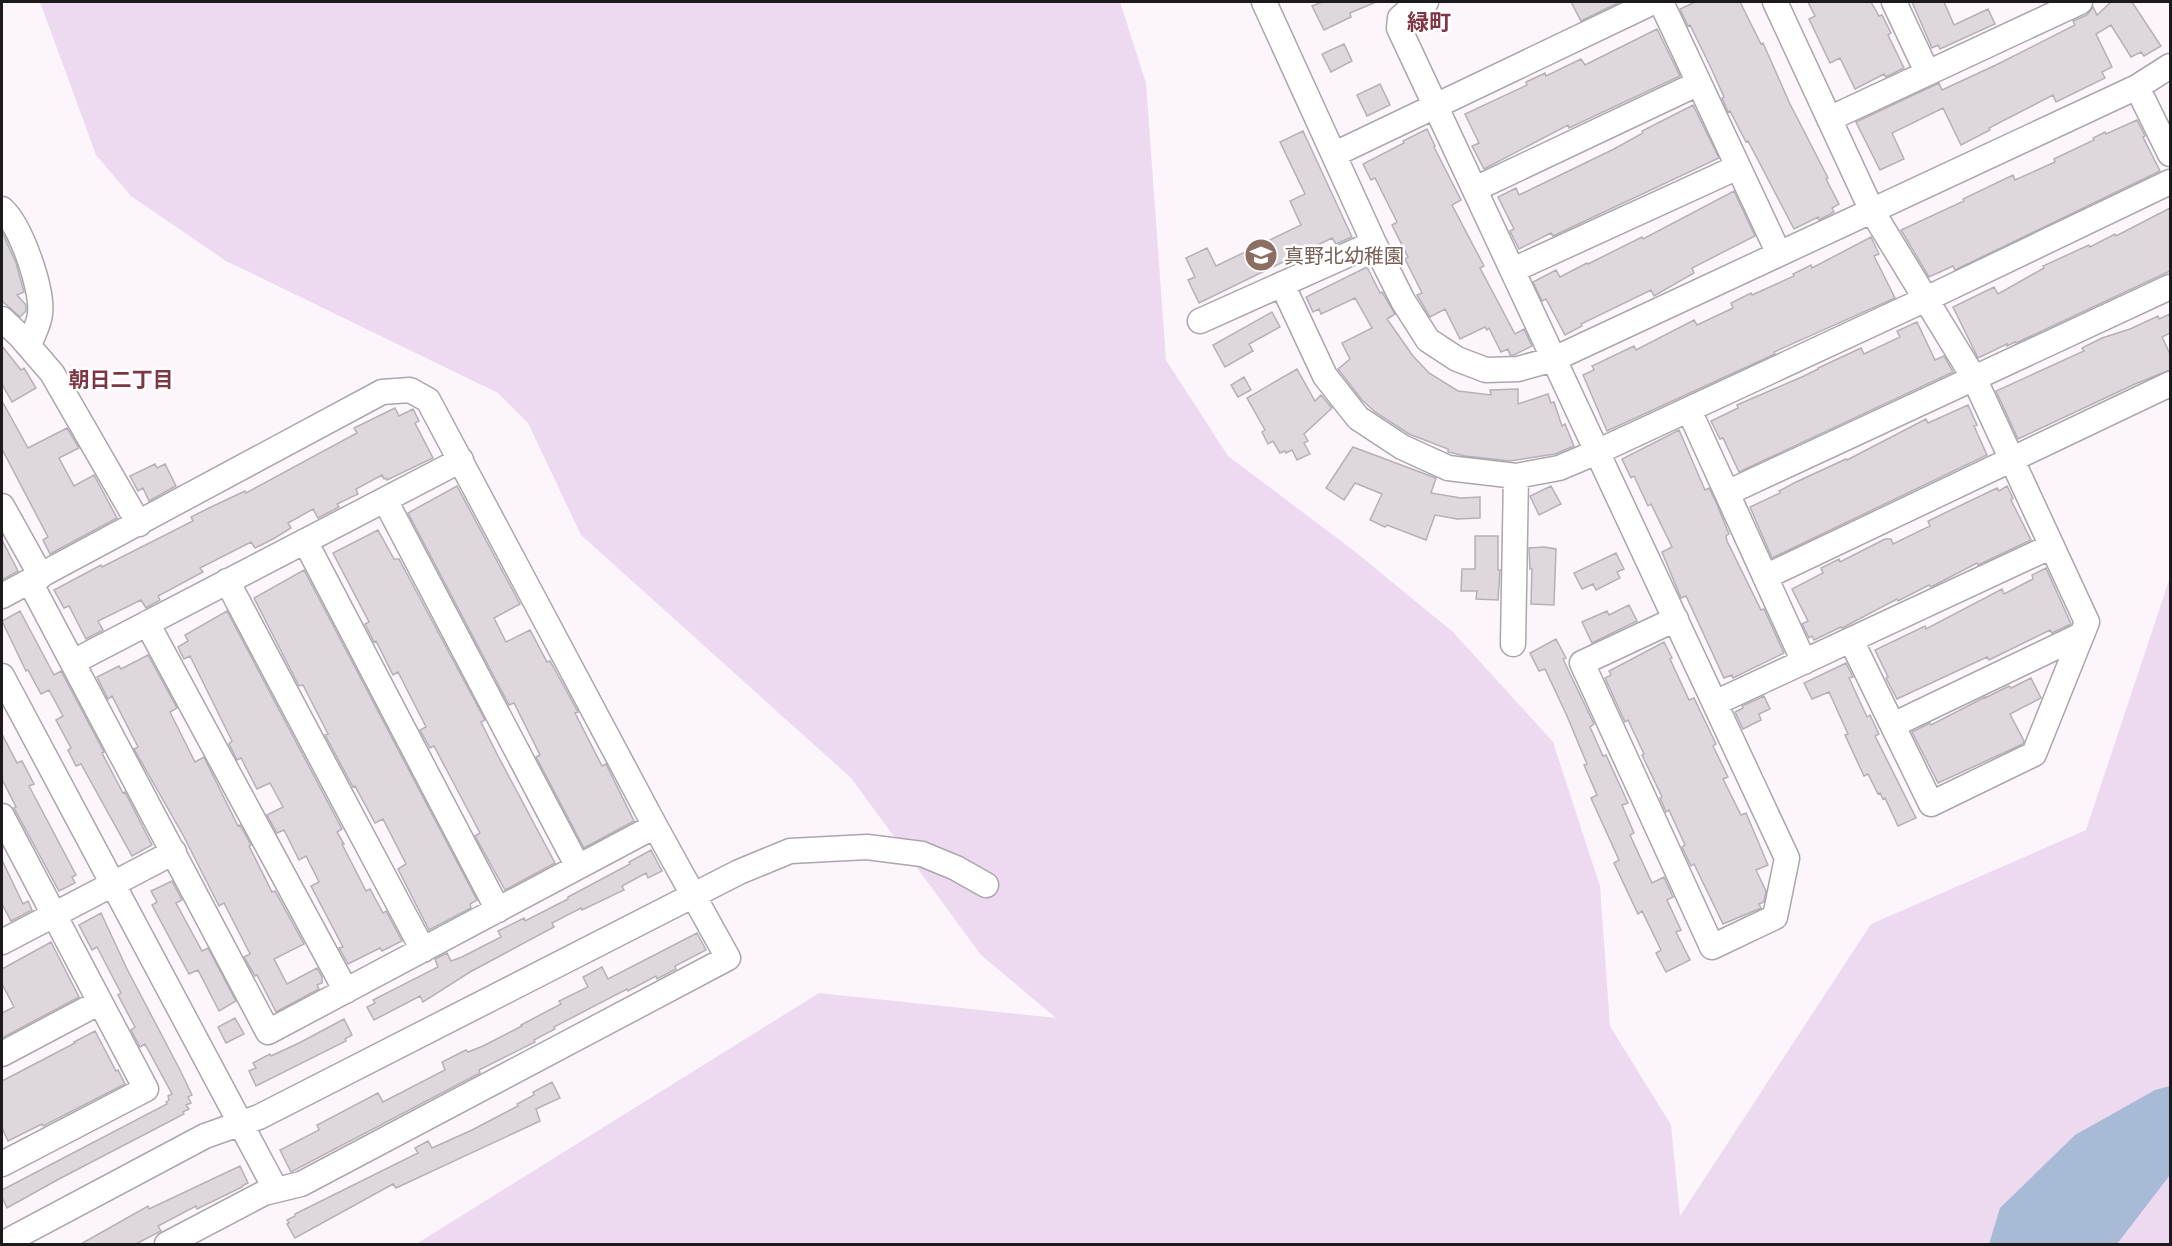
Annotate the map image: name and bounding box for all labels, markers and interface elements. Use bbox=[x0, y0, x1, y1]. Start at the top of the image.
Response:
district label: 緑町 bbox=[1407, 6, 1451, 36]
school or university icon: 真野北幼稚園 bbox=[1243, 237, 1279, 273]
place label: 真野北幼稚園 bbox=[1284, 242, 1404, 269]
district label: 朝日二丁目 bbox=[69, 365, 174, 393]

